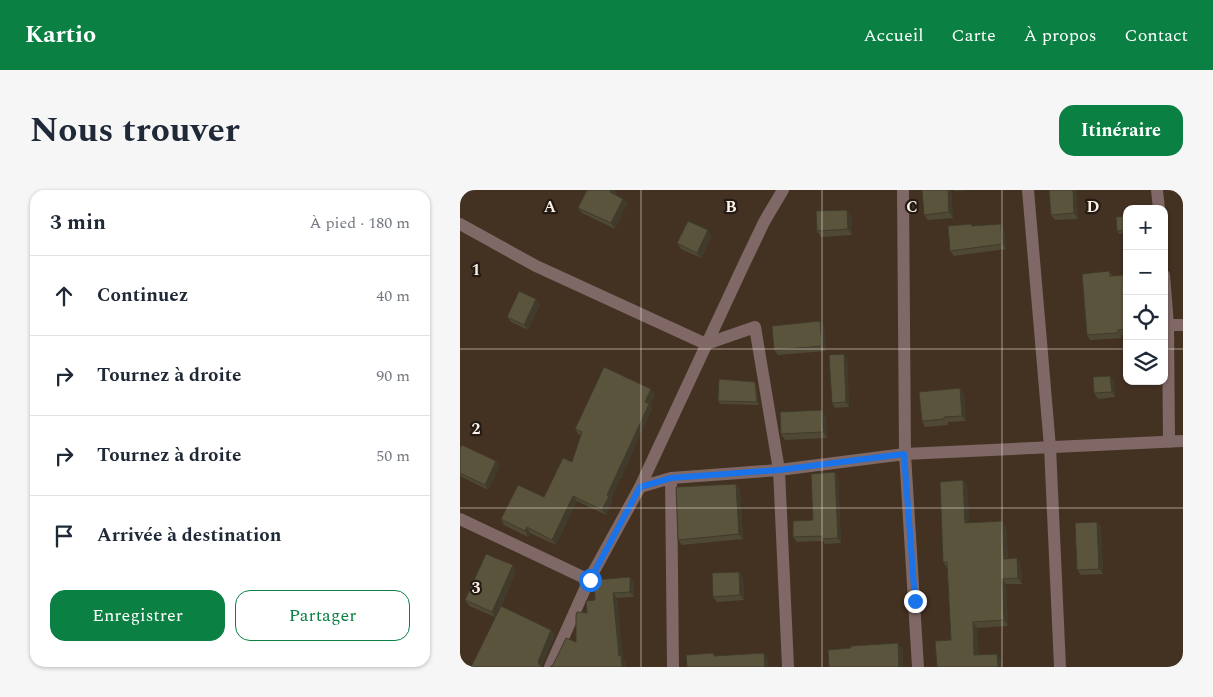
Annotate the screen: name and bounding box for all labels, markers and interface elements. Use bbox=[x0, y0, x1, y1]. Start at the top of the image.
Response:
text: Kartio bbox=[25, 17, 96, 53]
text: Accueil bbox=[863, 22, 924, 49]
text: Carte bbox=[952, 22, 996, 49]
text: À propos bbox=[1024, 22, 1097, 49]
text: Contact bbox=[1125, 22, 1188, 49]
text: Nous trouver bbox=[30, 104, 240, 157]
button: Itinéraire bbox=[1059, 105, 1183, 156]
text: A bbox=[544, 195, 557, 219]
text: B bbox=[725, 195, 737, 219]
text: C bbox=[906, 195, 918, 219]
text: D bbox=[1087, 195, 1100, 219]
map controls bbox=[1123, 205, 1168, 385]
button: + bbox=[1123, 205, 1168, 250]
text: 3 min bbox=[50, 207, 106, 239]
text: À pied · 180 m bbox=[309, 211, 410, 235]
button: − bbox=[1123, 250, 1168, 295]
text: 1 bbox=[472, 258, 480, 282]
text: Continuez bbox=[97, 281, 188, 310]
icon: ahead bbox=[50, 282, 78, 310]
text: 40 m bbox=[376, 284, 410, 308]
button: locate bbox=[1123, 295, 1168, 340]
button: layers bbox=[1123, 340, 1168, 385]
text: Tournez à droite bbox=[97, 361, 241, 390]
icon: right bbox=[50, 362, 78, 390]
text: 90 m bbox=[376, 364, 410, 388]
text: 2 bbox=[472, 417, 481, 441]
text: Tournez à droite bbox=[97, 441, 241, 470]
icon: right bbox=[50, 442, 78, 470]
text: 50 m bbox=[376, 444, 410, 468]
text: Arrivée à destination bbox=[97, 521, 281, 550]
icon: arrive bbox=[50, 522, 78, 550]
route start bbox=[579, 569, 602, 592]
text: 3 bbox=[472, 576, 481, 600]
button: Enregistrer bbox=[50, 590, 225, 641]
button: Partager bbox=[235, 590, 410, 641]
route end bbox=[904, 590, 927, 613]

